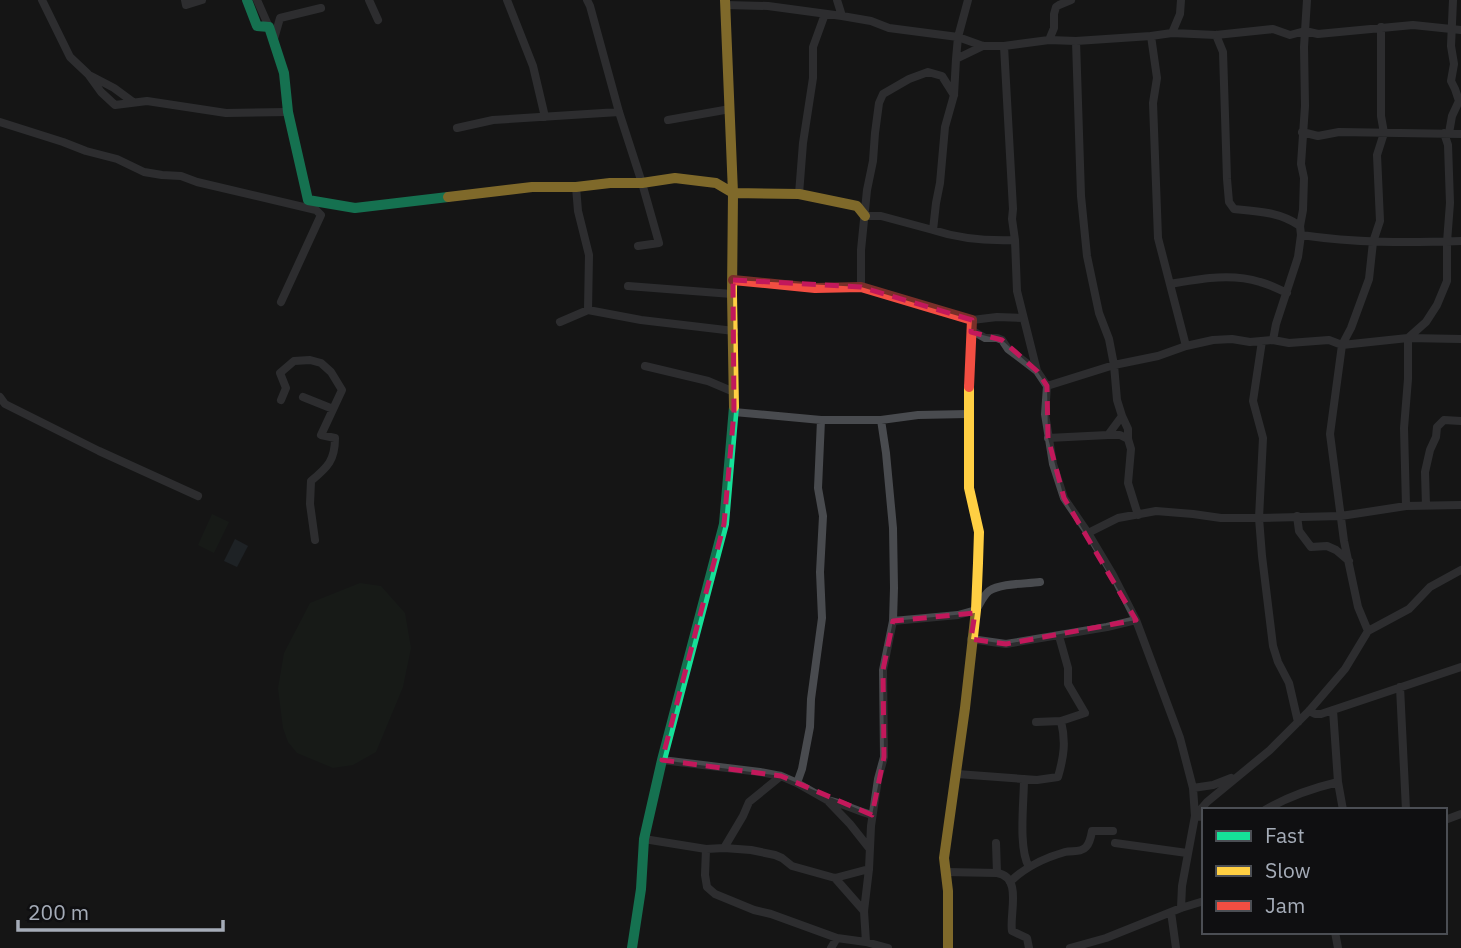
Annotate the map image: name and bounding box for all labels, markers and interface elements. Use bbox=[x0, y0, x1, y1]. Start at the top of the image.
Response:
legend bbox=[1202, 808, 1447, 934]
text: Fast bbox=[1265, 821, 1305, 849]
text: Slow bbox=[1265, 856, 1311, 884]
scale bar bbox=[18, 888, 222, 932]
text: Jam bbox=[1265, 891, 1305, 919]
text: 200 m bbox=[28, 898, 89, 926]

